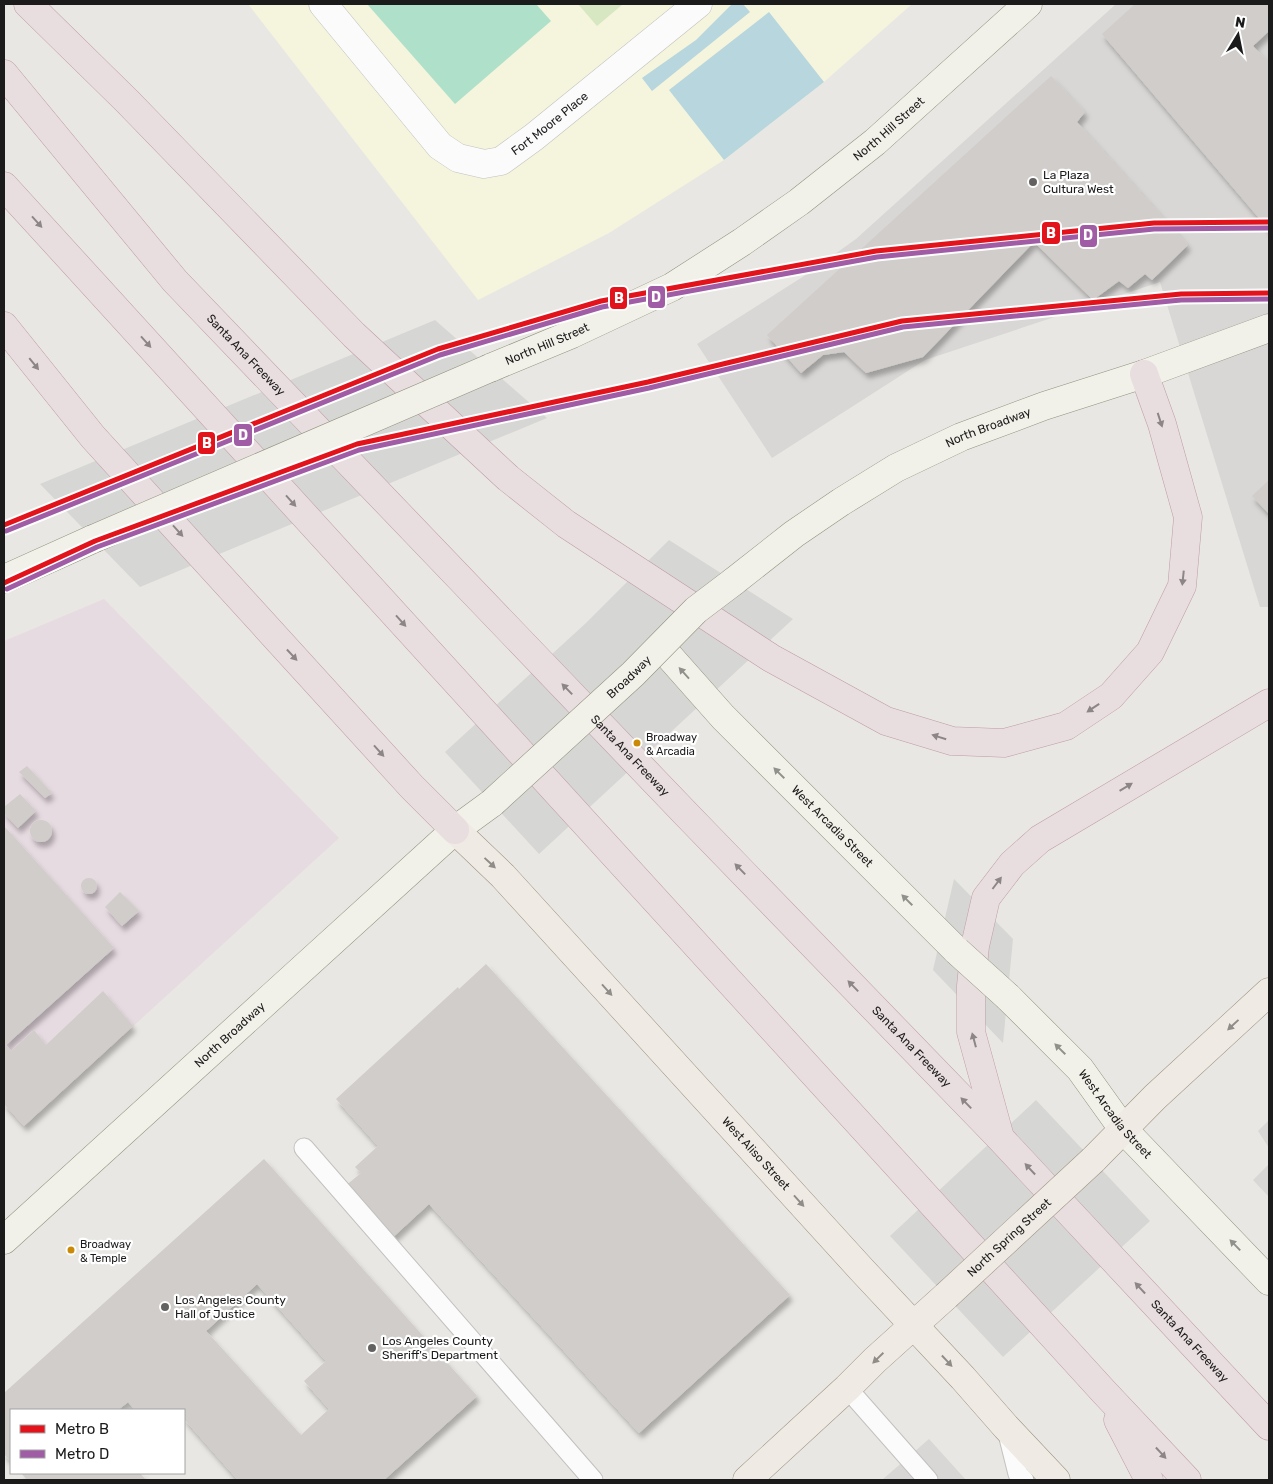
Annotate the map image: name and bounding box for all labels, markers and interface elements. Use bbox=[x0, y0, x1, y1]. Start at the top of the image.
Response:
north arrow bbox=[1213, 10, 1263, 60]
text: N bbox=[1234, 13, 1247, 32]
street label: Fort Moore Place bbox=[509, 89, 591, 158]
street label: North Hill Street bbox=[850, 94, 927, 164]
place label: La Plaza Cultura West bbox=[1043, 168, 1114, 196]
marker: La Plaza Cultura West bbox=[1027, 176, 1039, 188]
one-way arrow bbox=[31, 216, 43, 228]
line badge: B bbox=[1041, 221, 1061, 245]
line badge: D bbox=[1079, 224, 1098, 248]
text: B bbox=[1046, 225, 1056, 242]
text: D bbox=[1083, 227, 1093, 244]
line badge: D bbox=[647, 285, 666, 309]
line badge: B bbox=[609, 286, 628, 310]
text: D bbox=[651, 289, 661, 306]
text: B bbox=[614, 290, 624, 307]
street label: Santa Ana Freeway bbox=[204, 311, 288, 399]
street label: North Hill Street bbox=[503, 320, 592, 368]
one-way arrow bbox=[140, 336, 152, 348]
one-way arrow bbox=[29, 358, 40, 371]
street label: North Broadway bbox=[943, 404, 1033, 450]
one-way arrow bbox=[1157, 412, 1164, 427]
line badge: D bbox=[233, 423, 253, 447]
text: D bbox=[238, 427, 248, 444]
line badge: B bbox=[197, 431, 216, 455]
text: B bbox=[202, 435, 212, 452]
one-way arrow bbox=[285, 495, 297, 507]
one-way arrow bbox=[172, 525, 184, 537]
one-way arrow bbox=[1179, 570, 1187, 586]
one-way arrow bbox=[395, 615, 406, 628]
one-way arrow bbox=[286, 649, 297, 661]
street label: Broadway bbox=[604, 653, 654, 701]
one-way arrow bbox=[678, 668, 690, 680]
one-way arrow bbox=[561, 684, 573, 696]
one-way arrow bbox=[1086, 703, 1100, 713]
street label: Santa Ana Freeway bbox=[588, 712, 672, 799]
place label: Broadway & Arcadia bbox=[646, 731, 697, 758]
one-way arrow bbox=[931, 732, 946, 740]
marker: Broadway & Arcadia bbox=[632, 738, 642, 748]
one-way arrow bbox=[373, 744, 385, 756]
one-way arrow bbox=[773, 768, 785, 780]
street label: West Arcadia Street bbox=[789, 783, 876, 870]
one-way arrow bbox=[1120, 783, 1133, 792]
one-way arrow bbox=[484, 857, 496, 869]
one-way arrow bbox=[734, 864, 746, 876]
one-way arrow bbox=[992, 876, 1002, 890]
one-way arrow bbox=[901, 894, 913, 906]
one-way arrow bbox=[847, 980, 859, 992]
one-way arrow bbox=[601, 984, 613, 996]
street label: North Broadway bbox=[191, 999, 268, 1070]
street label: Santa Ana Freeway bbox=[869, 1003, 954, 1090]
one-way arrow bbox=[1228, 1019, 1240, 1031]
one-way arrow bbox=[969, 1033, 977, 1048]
one-way arrow bbox=[1055, 1044, 1067, 1056]
street label: West Arcadia Street bbox=[1076, 1067, 1155, 1162]
one-way arrow bbox=[960, 1097, 972, 1109]
street label: West Aliso Street bbox=[719, 1114, 793, 1193]
one-way arrow bbox=[1024, 1163, 1035, 1176]
one-way arrow bbox=[793, 1195, 805, 1207]
street label: North Spring Street bbox=[964, 1195, 1054, 1280]
place label: Broadway & Temple bbox=[80, 1238, 131, 1265]
one-way arrow bbox=[1229, 1240, 1241, 1252]
marker: Broadway & Temple bbox=[66, 1245, 76, 1255]
one-way arrow bbox=[1134, 1283, 1146, 1295]
place label: Los Angeles County Hall of Justice bbox=[175, 1293, 286, 1321]
street label: Santa Ana Freeway bbox=[1148, 1297, 1232, 1385]
marker: Los Angeles County Hall of Justice bbox=[159, 1301, 171, 1313]
place label: Los Angeles County Sheriff's Department bbox=[382, 1334, 498, 1362]
marker: Los Angeles County Sheriff's Department bbox=[366, 1342, 378, 1354]
one-way arrow bbox=[872, 1352, 884, 1364]
one-way arrow bbox=[941, 1354, 953, 1366]
legend bbox=[10, 1409, 185, 1474]
text: Metro B bbox=[55, 1420, 109, 1438]
text: Metro D bbox=[55, 1445, 109, 1463]
one-way arrow bbox=[1155, 1447, 1167, 1459]

